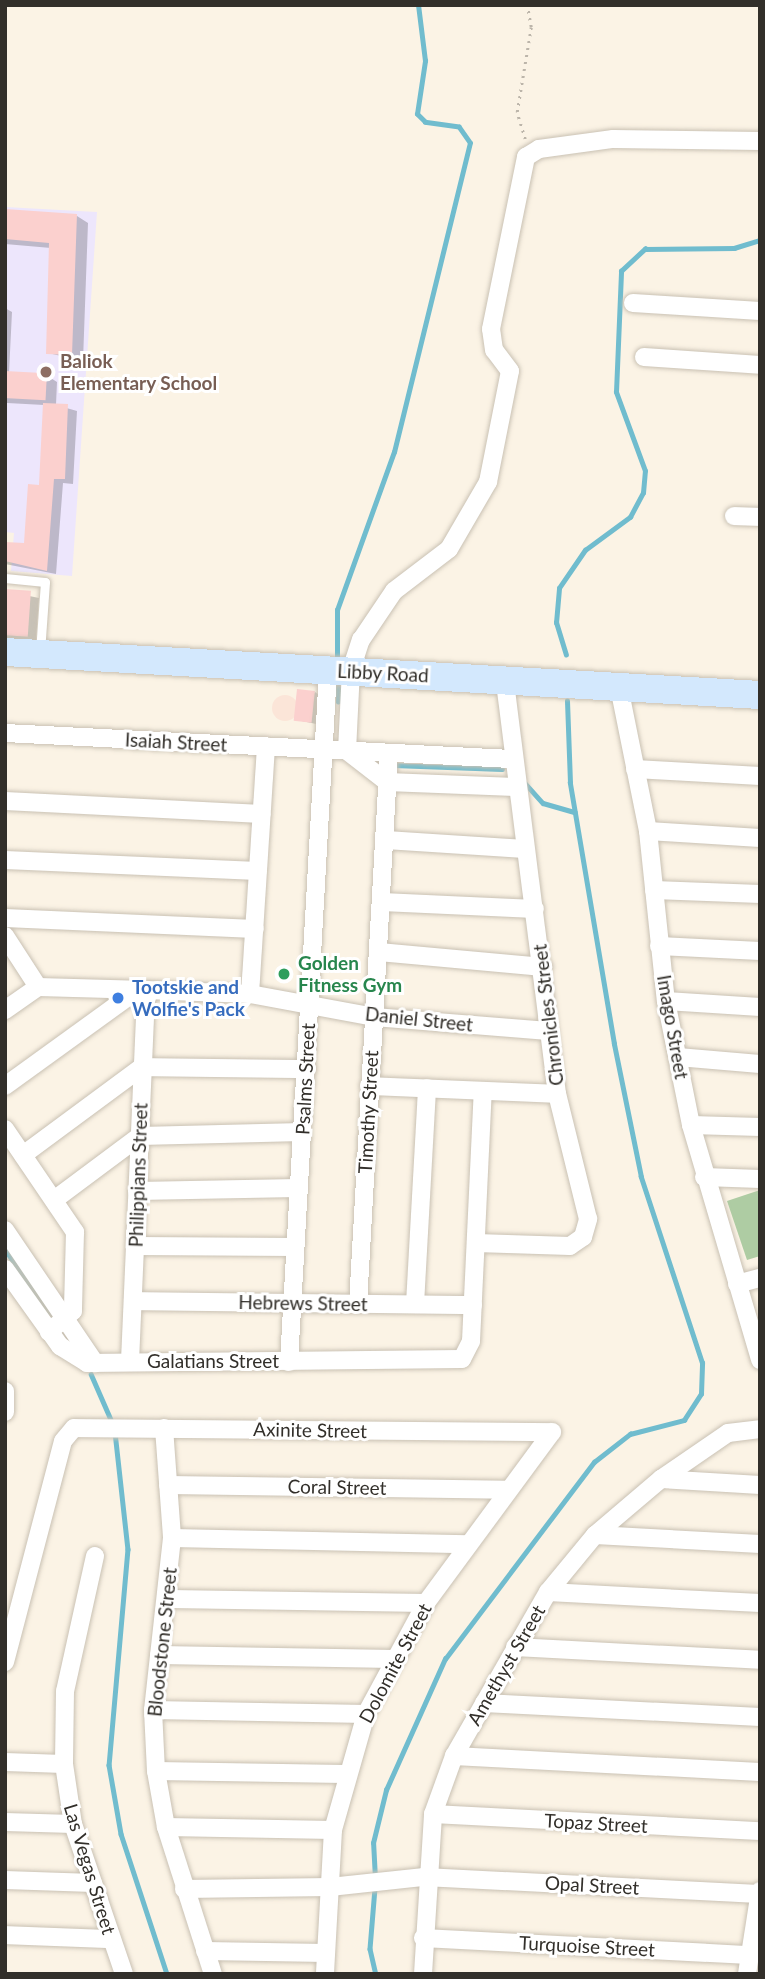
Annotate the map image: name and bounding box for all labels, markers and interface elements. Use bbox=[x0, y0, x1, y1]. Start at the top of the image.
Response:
place label: Baliok Elementary School bbox=[60, 350, 218, 394]
marker: Baliok Elementary School bbox=[38, 364, 54, 380]
street label: Libby Road bbox=[336, 659, 430, 687]
street label: Isaiah Street bbox=[124, 728, 228, 756]
street label: Chronicles Street bbox=[528, 943, 568, 1087]
place label: Golden Fitness Gym bbox=[298, 952, 402, 996]
marker: Golden Fitness Gym bbox=[276, 966, 292, 982]
street label: Imago Street bbox=[653, 973, 693, 1081]
place label: Tootskie and Wolfie's Pack bbox=[132, 976, 245, 1020]
marker: Tootskie and Wolfie's Pack bbox=[110, 990, 126, 1006]
street label: Daniel Street bbox=[364, 1002, 474, 1036]
street label: Psalms Street bbox=[291, 1022, 319, 1136]
street label: Timothy Street bbox=[353, 1050, 383, 1174]
street label: Philippians Street bbox=[124, 1102, 152, 1248]
street label: Hebrews Street bbox=[238, 1290, 368, 1316]
street label: Galatians Street bbox=[147, 1350, 279, 1372]
street label: Axinite Street bbox=[253, 1418, 367, 1442]
street label: Coral Street bbox=[287, 1475, 387, 1499]
street label: Bloodstone Street bbox=[143, 1566, 181, 1718]
street label: Dolomite Street bbox=[354, 1599, 436, 1727]
street label: Amethyst Street bbox=[462, 1601, 550, 1729]
street label: Las Vegas Street bbox=[59, 1801, 121, 1937]
street label: Topaz Street bbox=[544, 1809, 648, 1837]
street label: Opal Street bbox=[544, 1871, 640, 1899]
street label: Turquoise Street bbox=[518, 1931, 656, 1961]

